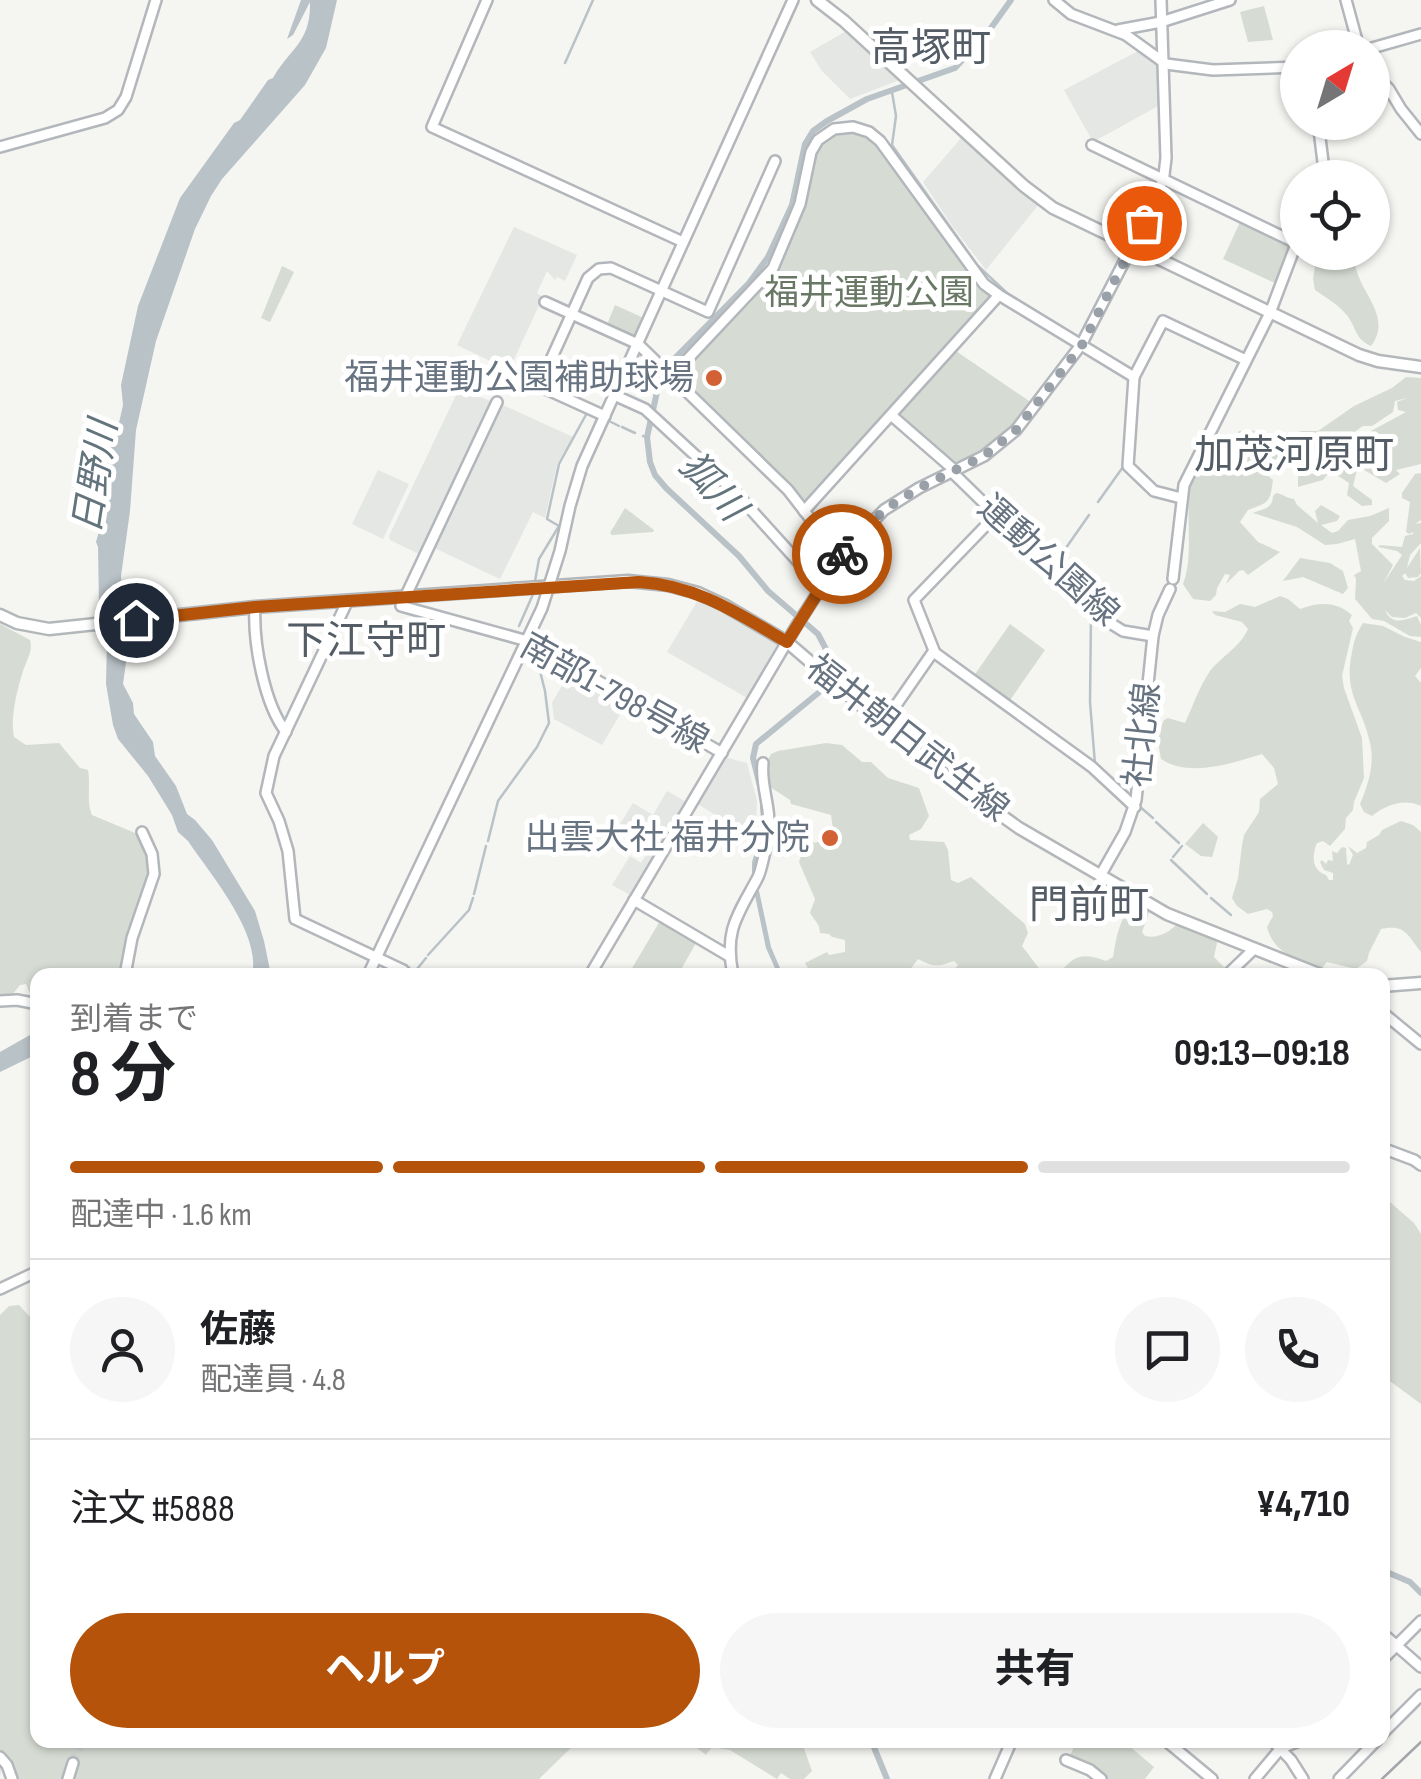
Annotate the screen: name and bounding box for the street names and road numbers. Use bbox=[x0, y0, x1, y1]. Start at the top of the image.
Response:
street label: 運動公園線 bbox=[969, 486, 1127, 636]
street label: 南部1-798号線 bbox=[512, 625, 716, 763]
street label: 福井朝日武生線 bbox=[797, 647, 1017, 831]
street label: 社北線 bbox=[1116, 681, 1170, 789]

